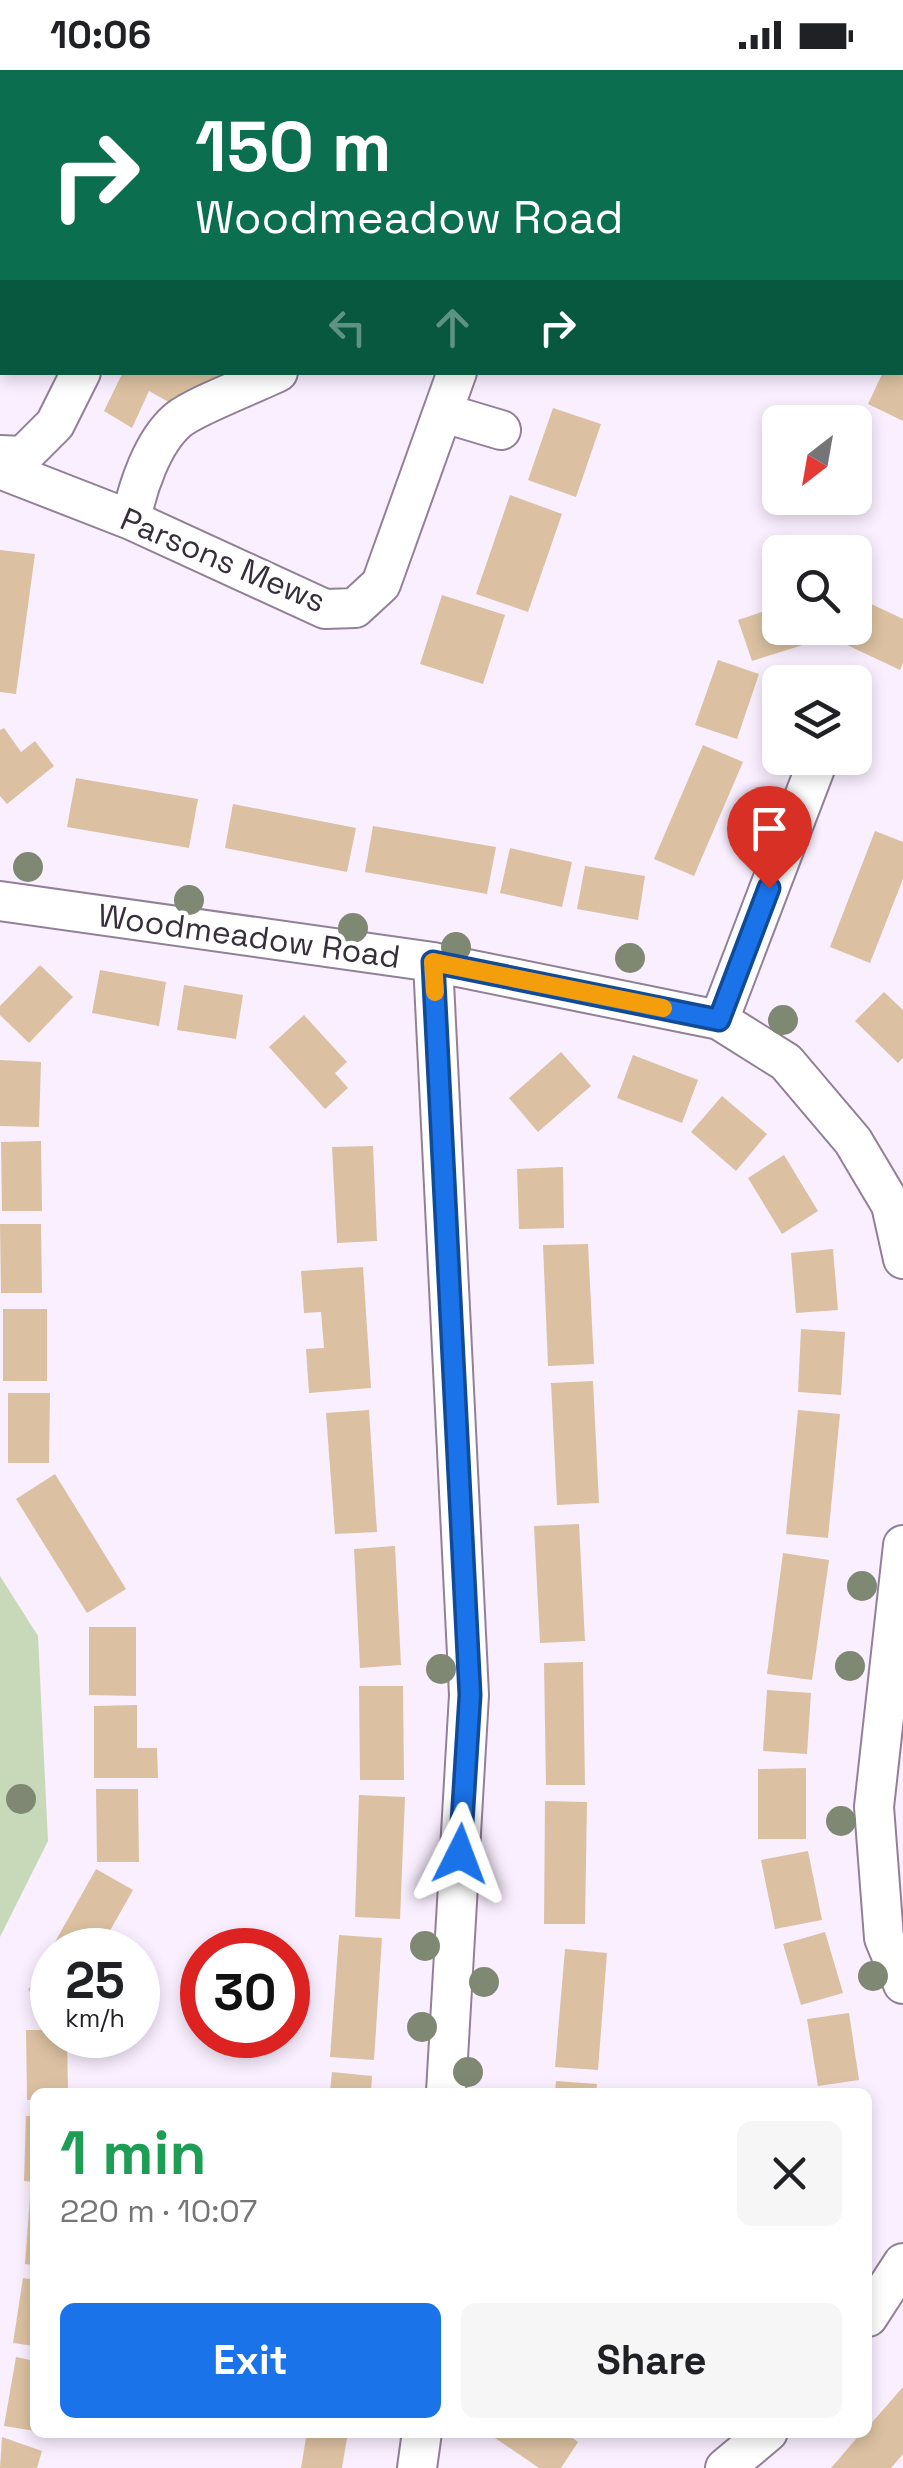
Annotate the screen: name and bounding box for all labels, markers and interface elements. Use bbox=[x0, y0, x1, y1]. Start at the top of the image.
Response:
text: 10:06 bbox=[50, 11, 151, 59]
text: 150 m bbox=[195, 102, 392, 191]
icon: right bbox=[30, 110, 160, 240]
text: Woodmeadow Road bbox=[195, 189, 623, 246]
icon: left bbox=[320, 300, 375, 355]
icon: ahead bbox=[425, 300, 480, 355]
icon: right bbox=[530, 300, 585, 355]
north arrow bbox=[762, 405, 872, 515]
map controls bbox=[762, 405, 872, 775]
street label: Parsons Mews bbox=[114, 499, 332, 621]
button: search bbox=[762, 535, 872, 645]
button: layers bbox=[762, 665, 872, 775]
pin bbox=[727, 786, 812, 889]
icon: arrive bbox=[742, 801, 797, 856]
street label: Woodmeadow Road bbox=[95, 895, 403, 977]
position arrow bbox=[408, 1802, 512, 1906]
speed limit sign: 30 bbox=[180, 1928, 310, 2058]
text: 25 bbox=[65, 1949, 125, 2013]
text: km/h bbox=[65, 2002, 125, 2034]
text: 1 min bbox=[60, 2115, 207, 2192]
button: close bbox=[737, 2121, 842, 2226]
text: 220 m · 10:07 bbox=[60, 2191, 257, 2231]
button: Exit bbox=[60, 2303, 441, 2418]
button: Share bbox=[461, 2303, 842, 2418]

